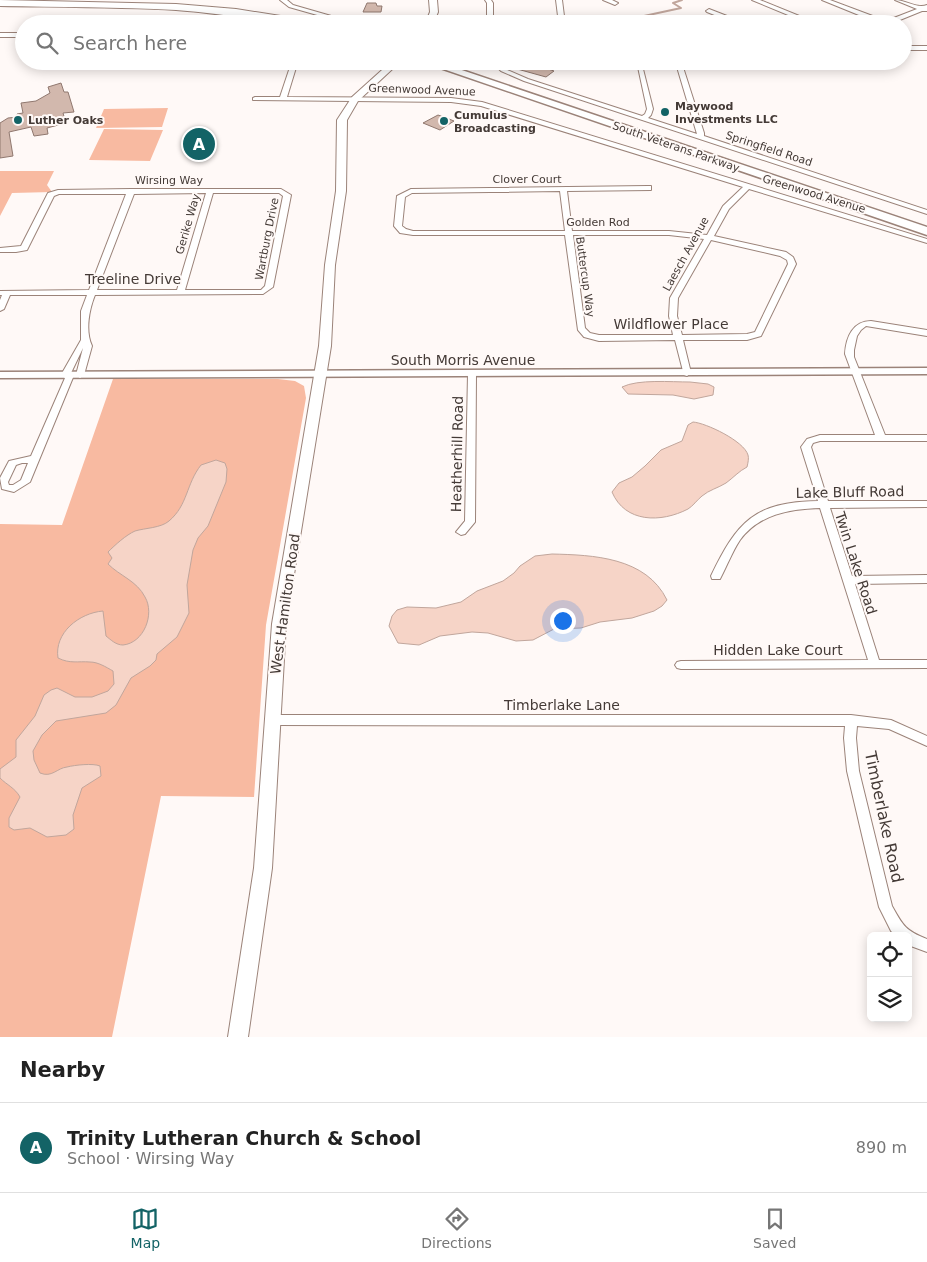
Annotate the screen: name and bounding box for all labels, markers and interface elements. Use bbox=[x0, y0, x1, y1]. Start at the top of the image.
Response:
search box bbox=[15, 15, 912, 70]
icon: search bbox=[33, 29, 61, 57]
text: Search here bbox=[73, 32, 187, 54]
street label: Greenwood Avenue bbox=[368, 82, 476, 98]
place label: Maywood Investments LLC bbox=[675, 100, 778, 126]
marker: Maywood Investments LLC bbox=[659, 106, 671, 118]
place label: Cumulus Broadcasting bbox=[454, 109, 536, 135]
marker: Luther Oaks bbox=[12, 114, 24, 126]
place label: Luther Oaks bbox=[28, 114, 104, 127]
marker: Cumulus Broadcasting bbox=[438, 115, 450, 127]
street label: South Veterans Parkway bbox=[611, 119, 742, 175]
pin: A bbox=[183, 125, 215, 163]
street label: Springfield Road bbox=[724, 129, 814, 169]
street label: Greenwood Avenue bbox=[761, 172, 867, 216]
street label: Clover Court bbox=[493, 173, 562, 186]
street label: Wirsing Way bbox=[135, 174, 203, 187]
street label: Gerike Way bbox=[173, 192, 203, 256]
street label: Wartburg Drive bbox=[253, 196, 281, 281]
street label: Laesch Avenue bbox=[660, 214, 712, 293]
street label: Golden Rod bbox=[566, 216, 630, 229]
street label: Buttercup Way bbox=[573, 236, 597, 319]
street label: Treeline Drive bbox=[84, 271, 181, 287]
street label: Wildflower Place bbox=[613, 316, 729, 332]
street label: South Morris Avenue bbox=[391, 352, 535, 368]
street label: Heatherhill Road bbox=[448, 396, 466, 512]
street label: Lake Bluff Road bbox=[796, 483, 904, 501]
street label: Twin Lake Road bbox=[832, 509, 880, 616]
street label: West Hamilton Road bbox=[267, 533, 303, 675]
your location bbox=[550, 608, 576, 634]
street label: Hidden Lake Court bbox=[713, 642, 843, 658]
street label: Timberlake Lane bbox=[503, 697, 620, 713]
street label: Timberlake Road bbox=[861, 749, 907, 884]
map controls bbox=[867, 932, 912, 1022]
button: locate bbox=[867, 932, 912, 977]
button: layers bbox=[867, 977, 912, 1022]
text: Nearby bbox=[20, 1058, 105, 1082]
text: Trinity Lutheran Church & School bbox=[67, 1127, 421, 1149]
text: A bbox=[30, 1138, 42, 1157]
text: 890 m bbox=[856, 1138, 907, 1157]
text: School · Wirsing Way bbox=[67, 1149, 234, 1168]
tab: Map bbox=[131, 1205, 160, 1251]
tab: Directions bbox=[421, 1205, 492, 1251]
tab: Saved bbox=[753, 1205, 796, 1251]

